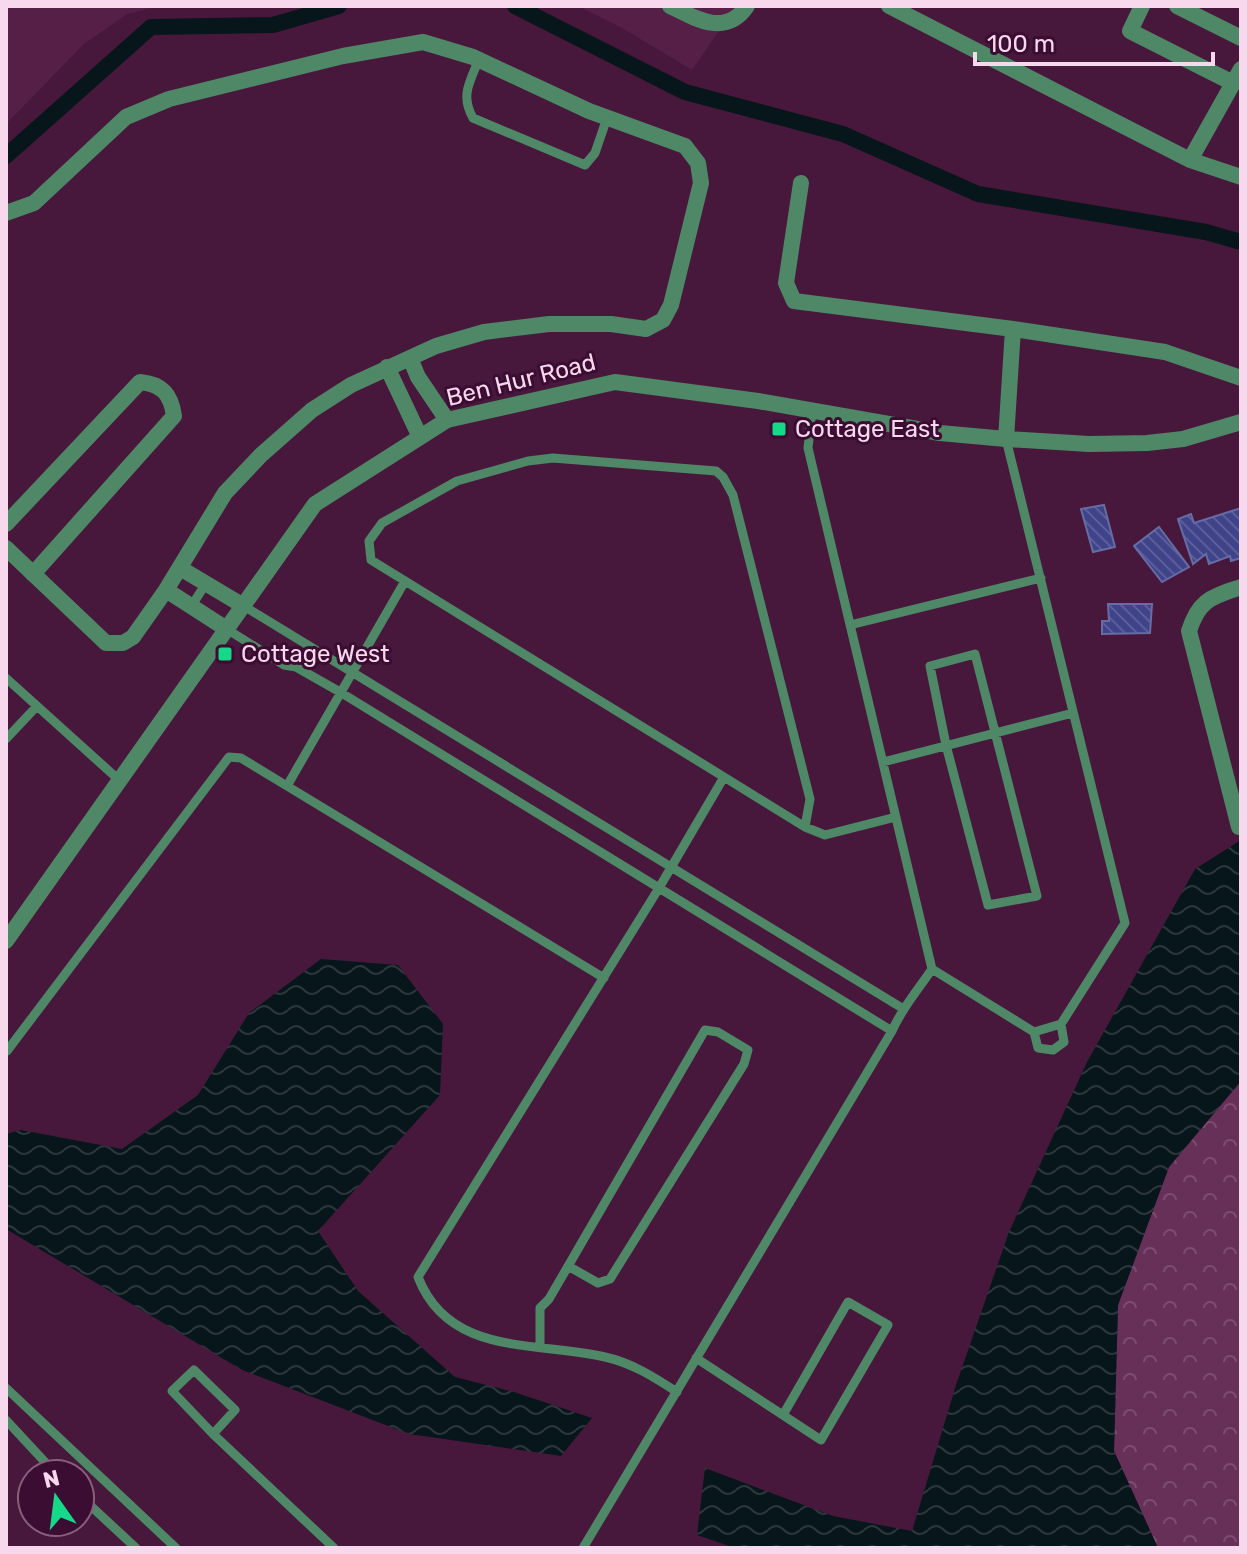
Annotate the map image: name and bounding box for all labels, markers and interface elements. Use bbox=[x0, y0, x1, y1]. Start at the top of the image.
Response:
scale bar bbox=[975, 16, 1213, 66]
text: 100 m bbox=[987, 30, 1055, 58]
street label: Ben Hur Road bbox=[443, 348, 599, 412]
place label: Cottage East bbox=[795, 415, 940, 443]
marker: Cottage East bbox=[770, 420, 788, 438]
place label: Cottage West bbox=[241, 640, 390, 668]
marker: Cottage West bbox=[216, 645, 234, 663]
north arrow bbox=[16, 1458, 96, 1538]
text: N bbox=[40, 1464, 62, 1494]

